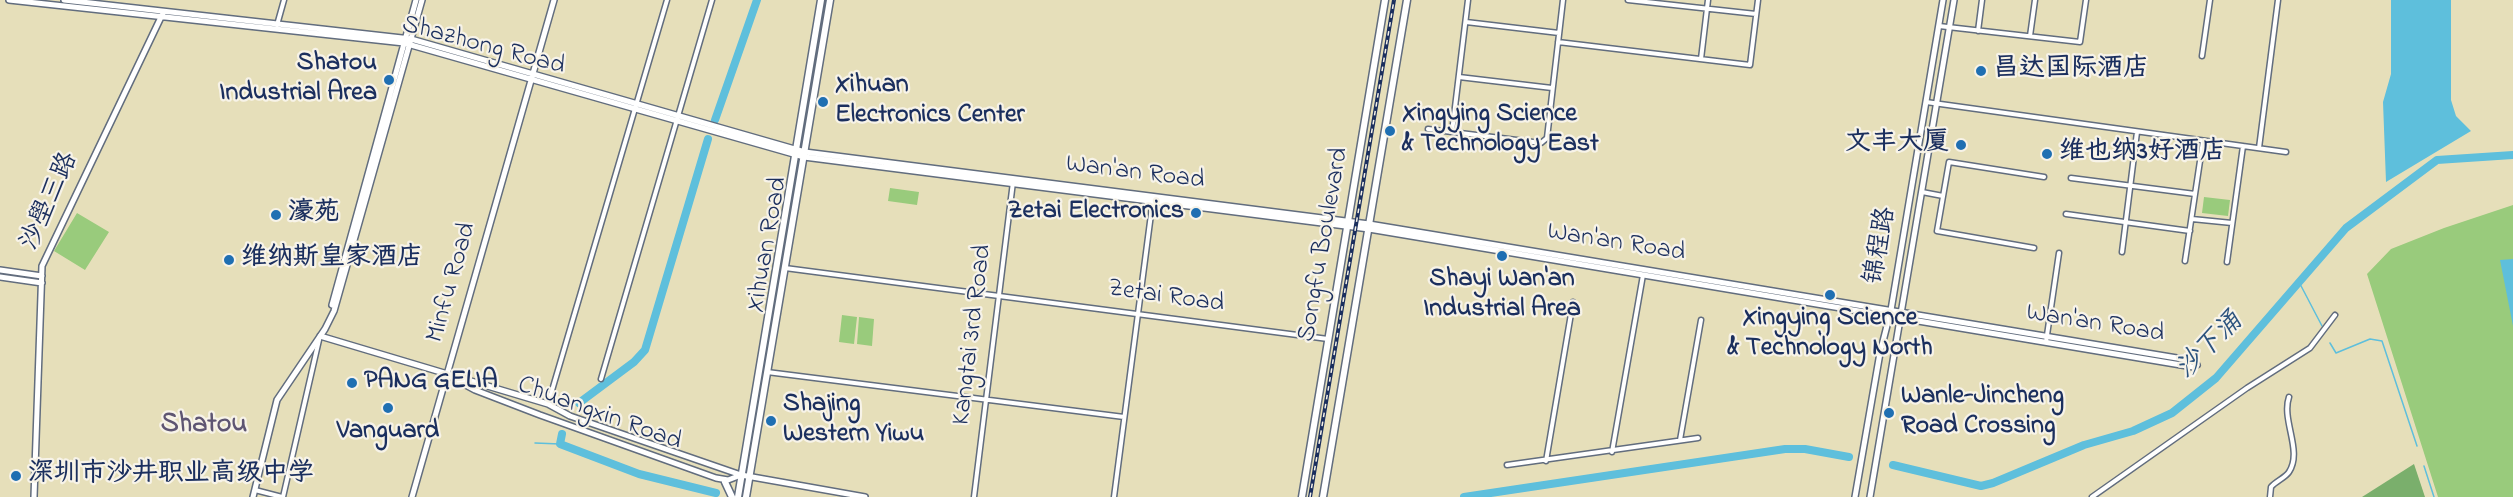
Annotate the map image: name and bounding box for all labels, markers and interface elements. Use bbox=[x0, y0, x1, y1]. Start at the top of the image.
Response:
street label: Shazhong Road bbox=[398, 10, 568, 84]
place label: Shatou Industrial Area bbox=[219, 49, 377, 110]
place label: 昌达国际酒店 bbox=[1993, 55, 2149, 87]
marker: 昌达国际酒店 bbox=[1974, 64, 1988, 78]
place label: Xihuan Electronics Center bbox=[835, 71, 1025, 132]
marker: Shatou Industrial Area bbox=[382, 73, 396, 87]
marker: Xihuan Electronics Center bbox=[816, 95, 830, 109]
place label: Xingying Science & Technology East bbox=[1402, 100, 1599, 162]
marker: Xingying Science & Technology East bbox=[1383, 124, 1397, 138]
place label: 文丰大厦 bbox=[1845, 129, 1949, 161]
marker: 文丰大厦 bbox=[1954, 138, 1968, 152]
place label: 维也纳3好酒店 bbox=[2059, 138, 2226, 170]
street label: Songfu Boulevard bbox=[1293, 145, 1357, 345]
marker: 维也纳3好酒店 bbox=[2040, 147, 2054, 161]
street label: 沙壆三路 bbox=[16, 148, 86, 256]
street label: Wan'an Road bbox=[1064, 150, 1206, 198]
street label: Xihuan Road bbox=[742, 175, 796, 315]
place label: Zetai Electronics bbox=[1008, 197, 1184, 229]
place label: 濠苑 bbox=[288, 199, 340, 231]
street label: 锦程路 bbox=[1860, 205, 1904, 287]
marker: Zetai Electronics bbox=[1189, 206, 1203, 220]
marker: 濠苑 bbox=[269, 208, 283, 222]
street label: Wan'an Road bbox=[1545, 218, 1687, 270]
street label: Minfu Road bbox=[421, 219, 485, 347]
street label: Kangtai 3rd Road bbox=[947, 243, 1001, 427]
place label: 维纳斯皇家酒店 bbox=[241, 244, 423, 276]
marker: Shayi Wan'an Industrial Area bbox=[1495, 249, 1509, 263]
marker: 维纳斯皇家酒店 bbox=[222, 253, 236, 267]
place label: Shayi Wan'an Industrial Area bbox=[1423, 265, 1581, 326]
street label: Zetai Road bbox=[1106, 274, 1226, 322]
marker: Xingying Science & Technology North bbox=[1823, 288, 1837, 302]
street label: Wan'an Road bbox=[2024, 299, 2166, 351]
place label: Xingying Science & Technology North bbox=[1727, 304, 1933, 366]
water label: 沙下涌 bbox=[2171, 307, 2251, 387]
place label: PANG GELIA bbox=[364, 367, 498, 399]
street label: Chuangxin Road bbox=[513, 371, 685, 459]
marker: PANG GELIA bbox=[345, 376, 359, 390]
place label: Wanle-Jincheng Road Crossing bbox=[1901, 382, 2064, 443]
place label: Shajing Western Yiwu bbox=[783, 390, 924, 452]
marker: Vanguard bbox=[381, 401, 395, 415]
marker: Wanle-Jincheng Road Crossing bbox=[1882, 406, 1896, 420]
district label: Shatou bbox=[161, 409, 247, 443]
marker: Shajing Western Yiwu bbox=[764, 414, 778, 428]
place label: Vanguard bbox=[337, 417, 439, 449]
place label: 深圳市沙井职业高级中学 bbox=[28, 460, 314, 492]
marker: 深圳市沙井职业高级中学 bbox=[9, 469, 23, 483]

